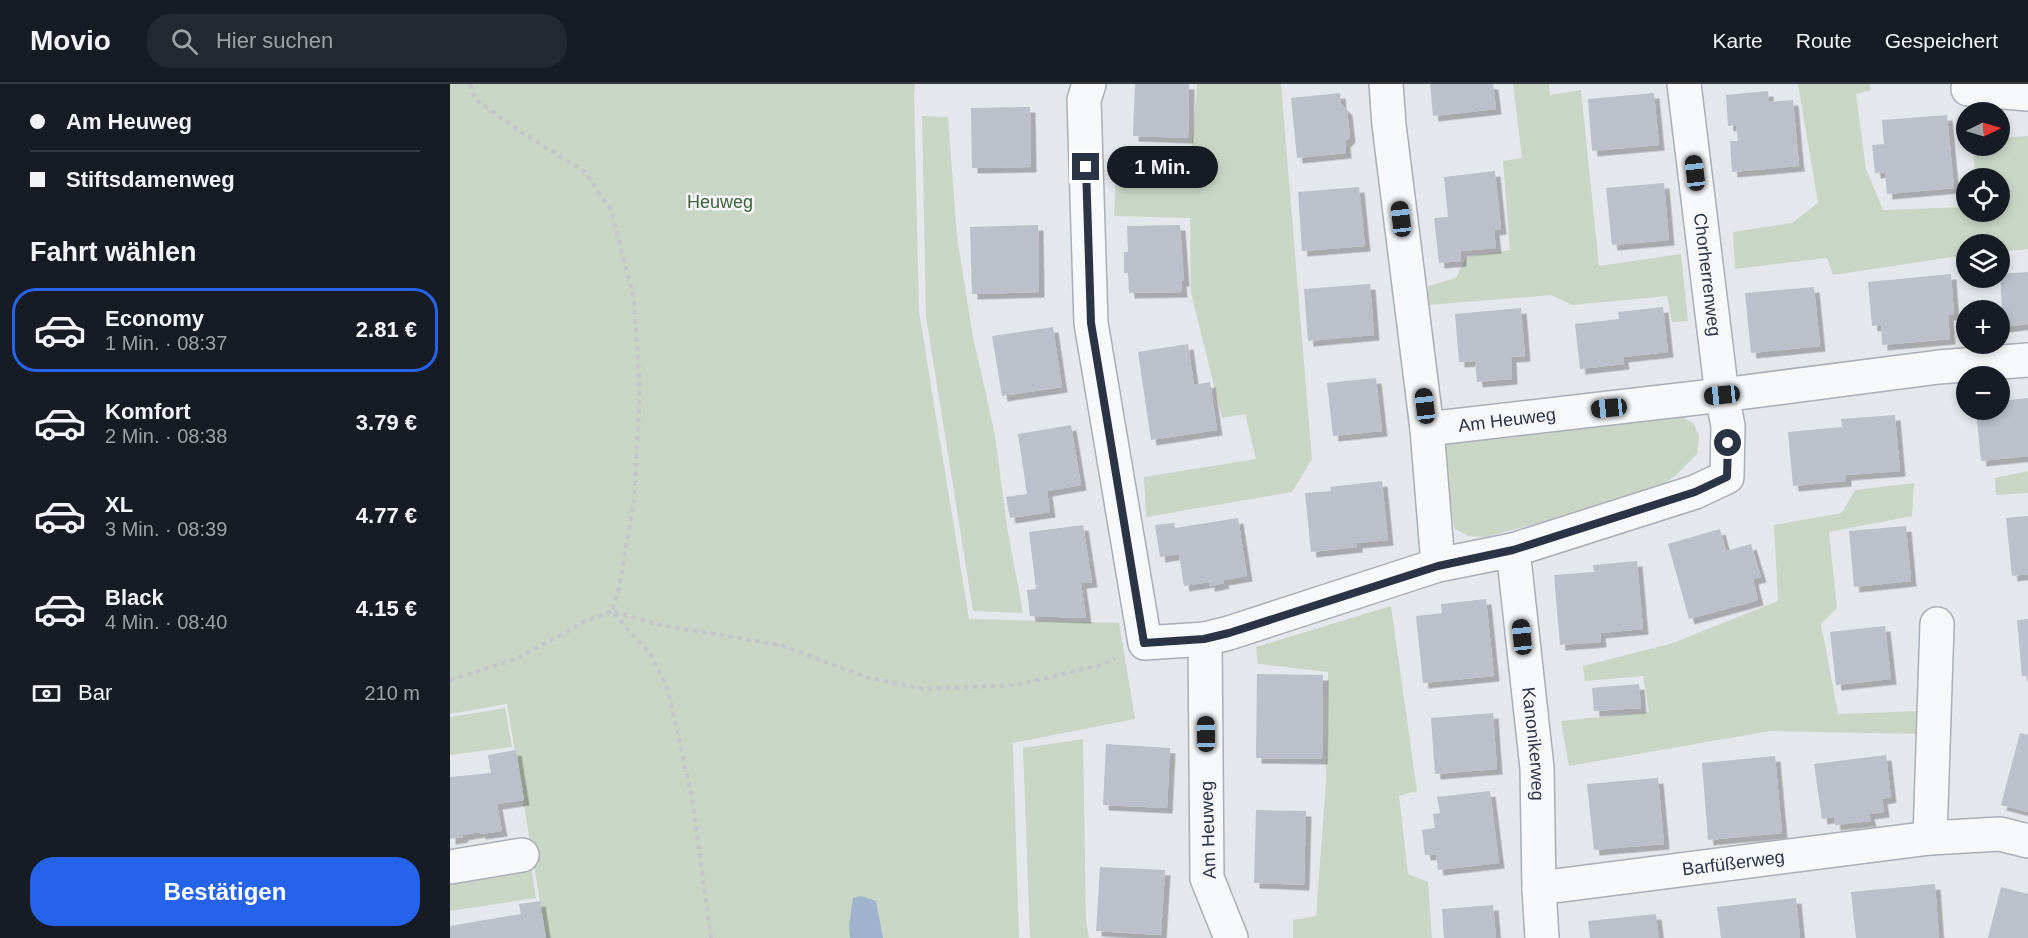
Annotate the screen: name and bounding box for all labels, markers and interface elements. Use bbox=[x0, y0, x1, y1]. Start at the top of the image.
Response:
search box bbox=[147, 14, 567, 68]
text: Movio bbox=[30, 25, 111, 56]
icon: search bbox=[168, 25, 201, 58]
text: Hier suchen bbox=[216, 28, 333, 53]
text: Karte bbox=[1713, 29, 1763, 52]
text: Route bbox=[1796, 29, 1852, 52]
text: Gespeichert bbox=[1885, 29, 1998, 52]
north arrow bbox=[1956, 102, 2010, 156]
map controls bbox=[1956, 102, 2010, 420]
text: Am Heuweg bbox=[66, 109, 192, 134]
callout: 1 Min. bbox=[1107, 146, 1218, 188]
route end bbox=[1072, 153, 1099, 180]
car bbox=[1684, 154, 1706, 192]
text: 1 Min. bbox=[1134, 156, 1191, 178]
text: Stiftsdamenweg bbox=[66, 167, 235, 192]
button: locate bbox=[1956, 168, 2010, 222]
park label: Heuweg bbox=[687, 192, 753, 212]
car bbox=[1390, 200, 1412, 238]
street label: Chorherrenweg bbox=[1690, 212, 1725, 337]
button: layers bbox=[1956, 234, 2010, 288]
text: Fahrt wählen bbox=[30, 237, 197, 267]
button: + bbox=[1956, 300, 2010, 354]
icon: car bbox=[33, 303, 87, 357]
text: Economy bbox=[105, 306, 204, 331]
text: 2.81 € bbox=[356, 317, 417, 342]
text: 1 Min. · 08:37 bbox=[105, 332, 227, 354]
button: − bbox=[1956, 366, 2010, 420]
car bbox=[1703, 384, 1741, 406]
car bbox=[1414, 387, 1436, 425]
icon: car bbox=[33, 396, 87, 450]
car bbox=[1590, 397, 1628, 419]
text: Komfort bbox=[105, 399, 191, 424]
street label: Am Heuweg bbox=[1457, 404, 1557, 436]
text: 3.79 € bbox=[356, 410, 417, 435]
text: 2 Min. · 08:38 bbox=[105, 425, 227, 447]
route start bbox=[1714, 429, 1741, 456]
icon: car bbox=[33, 489, 87, 543]
text: XL bbox=[105, 492, 133, 517]
text: 4.77 € bbox=[356, 503, 417, 528]
text: 3 Min. · 08:39 bbox=[105, 518, 227, 540]
icon: car bbox=[33, 582, 87, 636]
text: Black bbox=[105, 585, 164, 610]
text: 4.15 € bbox=[356, 596, 417, 621]
text: 4 Min. · 08:40 bbox=[105, 611, 227, 633]
car bbox=[1511, 618, 1533, 656]
icon: cash bbox=[30, 677, 63, 710]
text: Bar bbox=[78, 680, 112, 705]
text: 210 m bbox=[364, 682, 420, 704]
street label: Kanonikerweg bbox=[1518, 686, 1548, 801]
car bbox=[1197, 716, 1215, 752]
street label: Am Heuweg bbox=[1196, 781, 1220, 879]
street label: Barfüßerweg bbox=[1681, 847, 1786, 880]
button: Bestätigen bbox=[30, 857, 420, 926]

